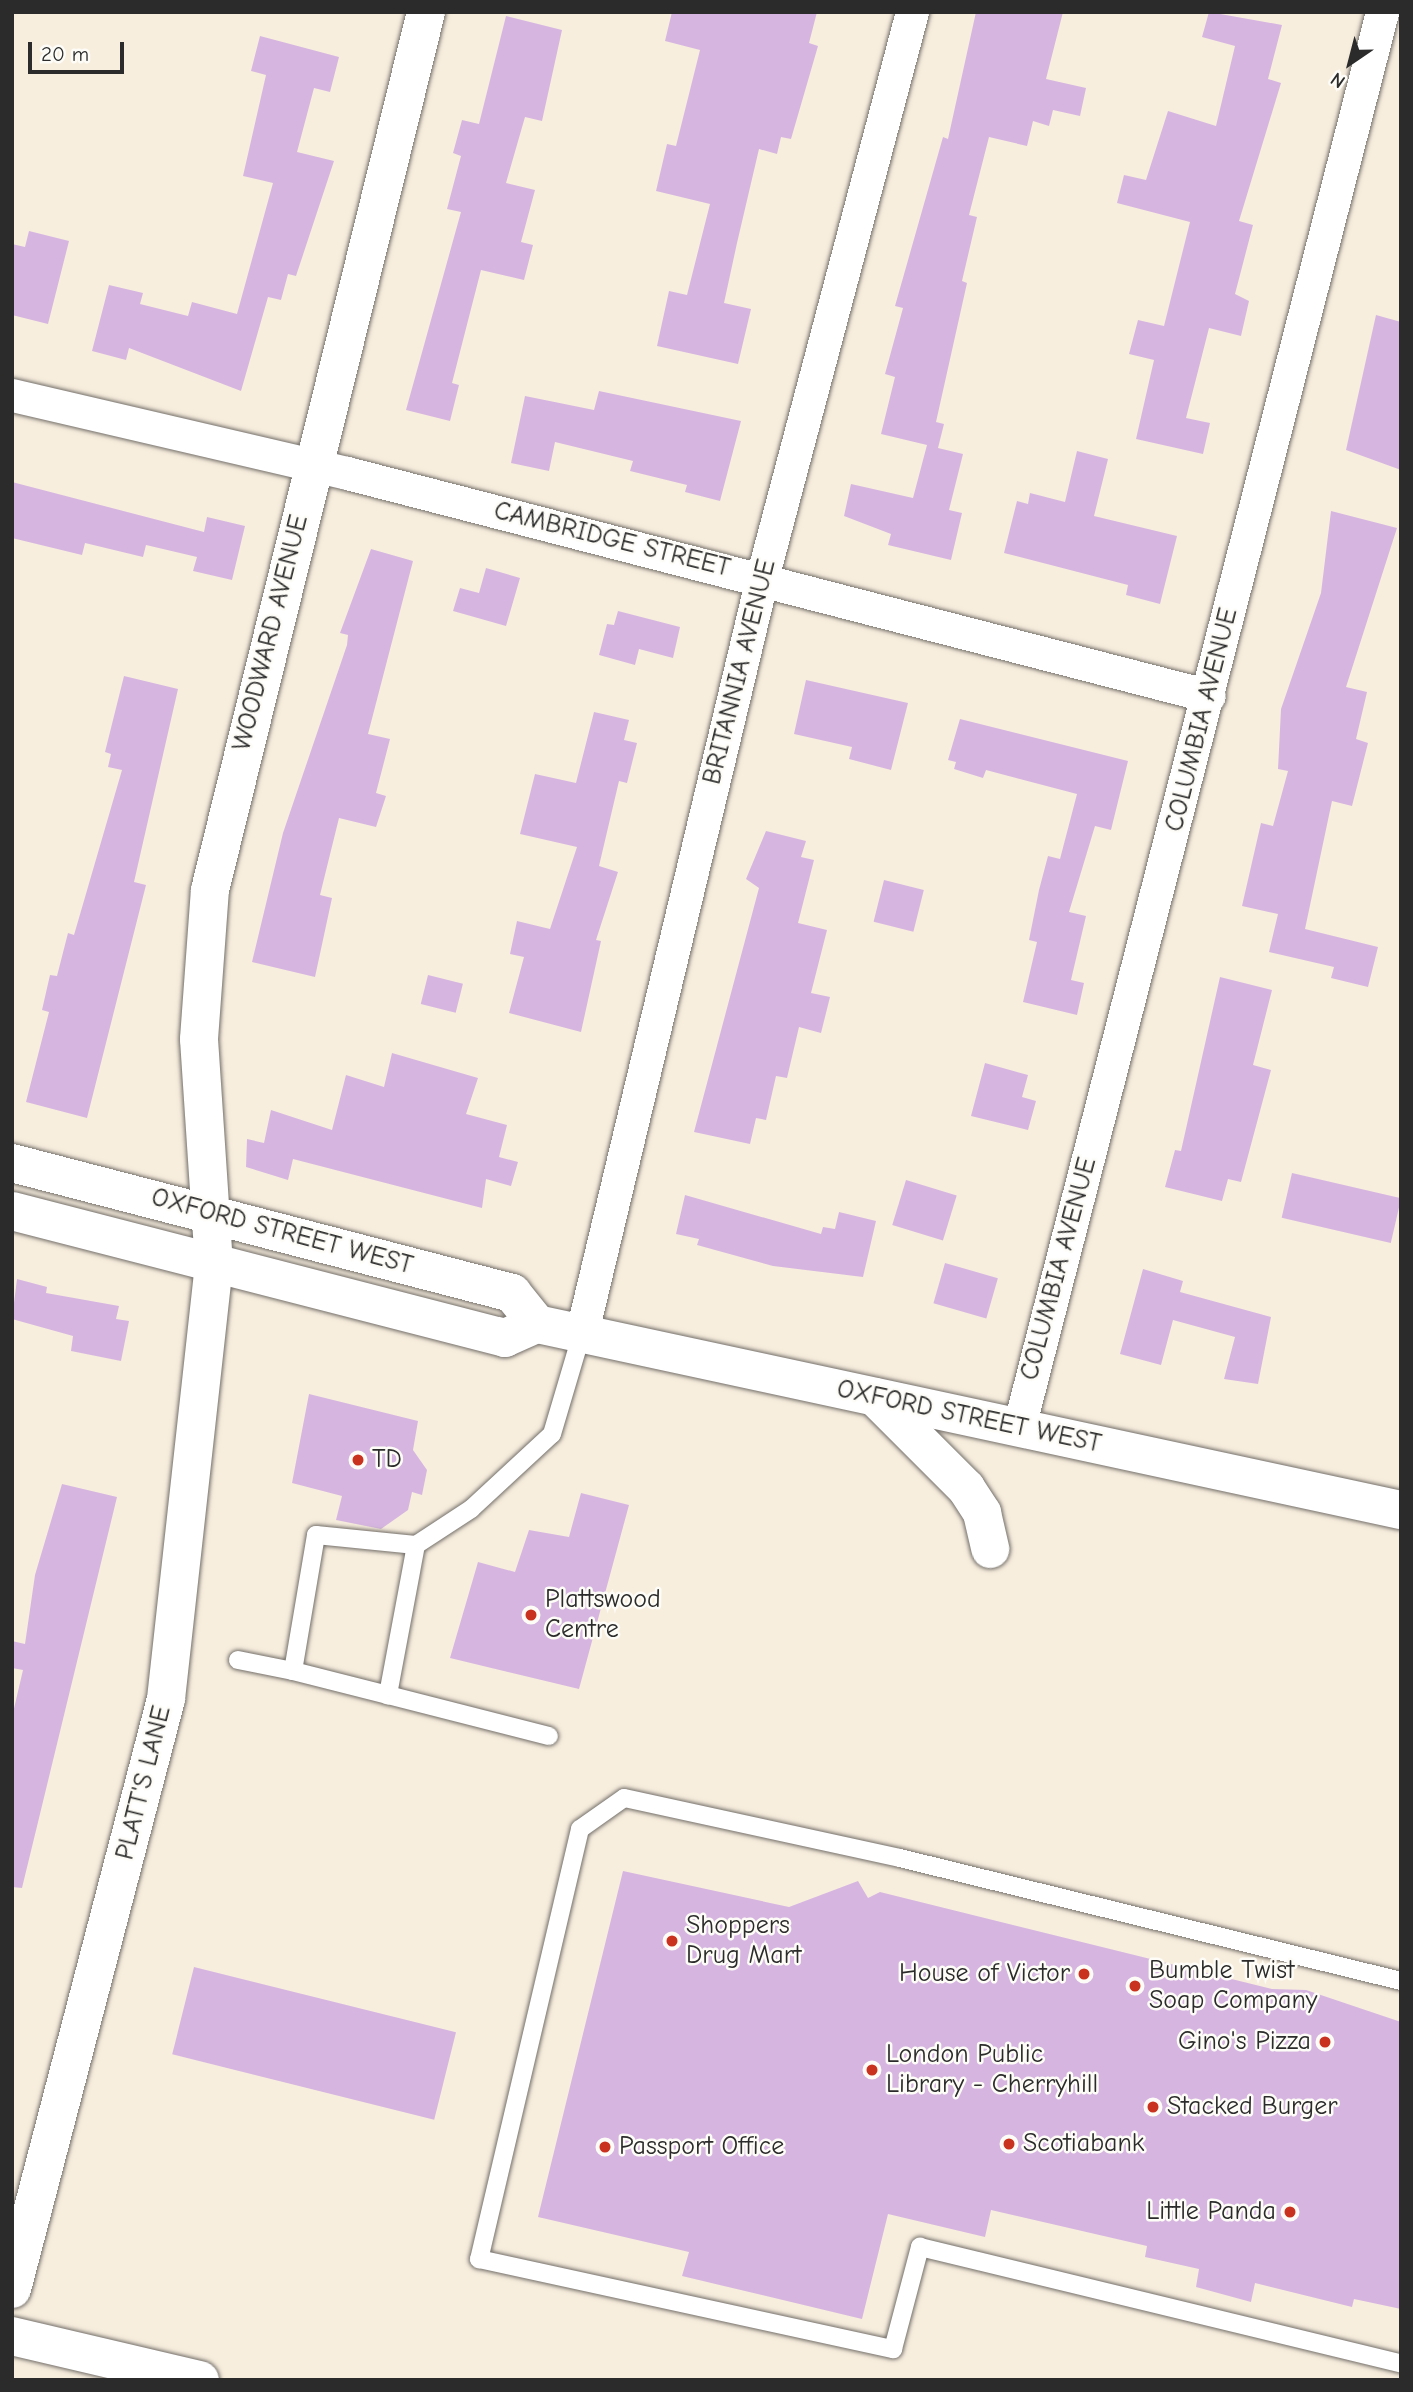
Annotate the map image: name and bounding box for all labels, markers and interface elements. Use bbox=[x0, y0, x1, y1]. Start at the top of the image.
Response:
scale bar bbox=[32, 28, 128, 72]
north arrow bbox=[1315, 28, 1385, 98]
text: 20 m bbox=[41, 42, 89, 66]
text: N bbox=[1327, 68, 1349, 93]
street label: CAMBRIDGE STREET bbox=[491, 496, 733, 584]
street label: WOODWARD AVENUE bbox=[227, 512, 315, 754]
street label: BRITANNIA AVENUE bbox=[697, 556, 783, 788]
street label: COLUMBIA AVENUE bbox=[1159, 605, 1245, 835]
street label: COLUMBIA AVENUE bbox=[1014, 1154, 1104, 1384]
street label: OXFORD STREET WEST bbox=[148, 1182, 416, 1282]
street label: OXFORD STREET WEST bbox=[834, 1374, 1104, 1460]
place label: TD bbox=[372, 1444, 402, 1476]
marker: TD bbox=[350, 1452, 366, 1468]
place label: Plattswood Centre bbox=[545, 1584, 661, 1646]
marker: Plattswood Centre bbox=[523, 1607, 539, 1623]
street label: PLATT'S LANE bbox=[110, 1703, 178, 1863]
place label: Shoppers Drug Mart bbox=[686, 1910, 801, 1972]
marker: Shoppers Drug Mart bbox=[664, 1933, 680, 1949]
place label: Bumble Twist Soap Company bbox=[1149, 1955, 1317, 2016]
place label: House of Victor bbox=[899, 1958, 1070, 1990]
marker: House of Victor bbox=[1076, 1966, 1092, 1982]
marker: Bumble Twist Soap Company bbox=[1127, 1978, 1143, 1994]
place label: Gino's Pizza bbox=[1178, 2026, 1311, 2058]
marker: Gino's Pizza bbox=[1317, 2034, 1333, 2050]
place label: London Public Library - Cherryhill bbox=[886, 2039, 1098, 2100]
marker: London Public Library - Cherryhill bbox=[864, 2062, 880, 2078]
place label: Stacked Burger bbox=[1167, 2091, 1338, 2123]
marker: Stacked Burger bbox=[1145, 2099, 1161, 2115]
place label: Scotiabank bbox=[1023, 2128, 1144, 2160]
place label: Passport Office bbox=[619, 2131, 784, 2163]
marker: Scotiabank bbox=[1001, 2136, 1017, 2152]
marker: Passport Office bbox=[597, 2139, 613, 2155]
place label: Little Panda bbox=[1146, 2196, 1276, 2228]
marker: Little Panda bbox=[1282, 2204, 1298, 2220]

